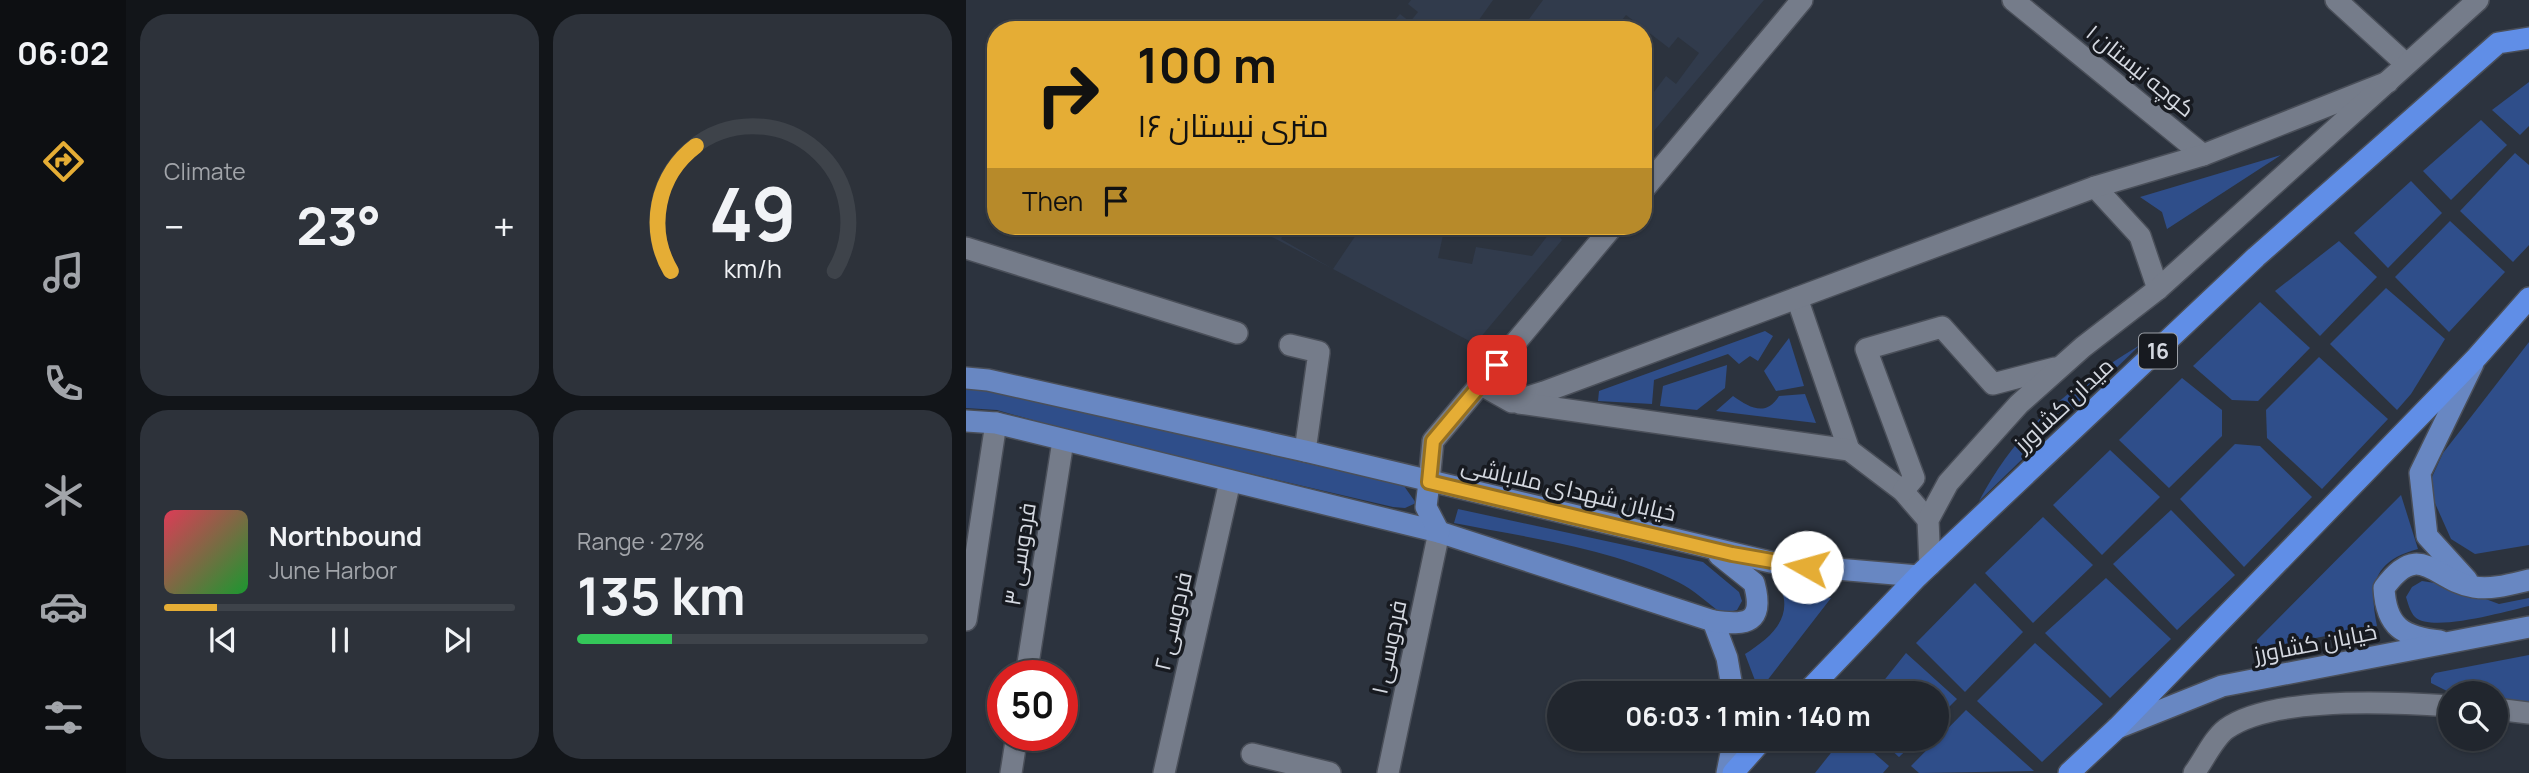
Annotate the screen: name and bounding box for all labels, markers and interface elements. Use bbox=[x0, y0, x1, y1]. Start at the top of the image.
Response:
street label: کوچه نیستان ۱ bbox=[2080, 16, 2202, 124]
text: 06:02 bbox=[17, 31, 109, 75]
text: 100 m bbox=[1137, 31, 1277, 98]
icon: right bbox=[1022, 49, 1113, 140]
text: ۱۶ متری نیستان bbox=[1137, 103, 1329, 147]
icon: directions bbox=[39, 137, 88, 186]
text: Climate bbox=[164, 155, 246, 187]
text: 49 bbox=[709, 163, 796, 263]
icon: arrive bbox=[1097, 182, 1135, 220]
text: Then bbox=[1022, 183, 1083, 219]
text: 23° bbox=[297, 190, 381, 261]
text: − bbox=[164, 200, 185, 252]
text: + bbox=[493, 200, 515, 252]
icon: music bbox=[39, 248, 88, 297]
text: km/h bbox=[723, 251, 782, 286]
road number: 16 bbox=[2139, 334, 2177, 368]
pin bbox=[1467, 335, 1527, 395]
icon: arrive bbox=[1478, 346, 1516, 384]
street label: میدان کشاورز bbox=[2005, 349, 2120, 460]
icon: phone bbox=[39, 359, 88, 408]
street label: خیابان شهدای ملاباشی bbox=[1458, 448, 1680, 528]
icon: climate bbox=[39, 471, 88, 520]
street label: فردوسی ۳ bbox=[995, 500, 1043, 608]
text: Northbound bbox=[269, 518, 422, 554]
text: Range · 27% bbox=[577, 525, 705, 557]
position arrow bbox=[1770, 530, 1844, 604]
text: June Harbor bbox=[269, 554, 397, 586]
text: 135 km bbox=[577, 560, 746, 631]
street label: فردوسی ۲ bbox=[1145, 568, 1199, 674]
icon: car bbox=[39, 582, 88, 631]
street label: فردوسی ۱ bbox=[1362, 597, 1414, 697]
street label: خیابان کشاورز bbox=[2249, 614, 2379, 670]
icon: previous bbox=[204, 621, 242, 659]
icon: pause bbox=[321, 621, 359, 659]
icon: next bbox=[438, 621, 476, 659]
speed limit sign: 50 bbox=[987, 660, 1078, 751]
map controls bbox=[2438, 681, 2508, 751]
button: search bbox=[2438, 681, 2508, 751]
icon: filters bbox=[39, 693, 88, 742]
text: 06:03 · 1 min · 140 m bbox=[1625, 698, 1871, 734]

